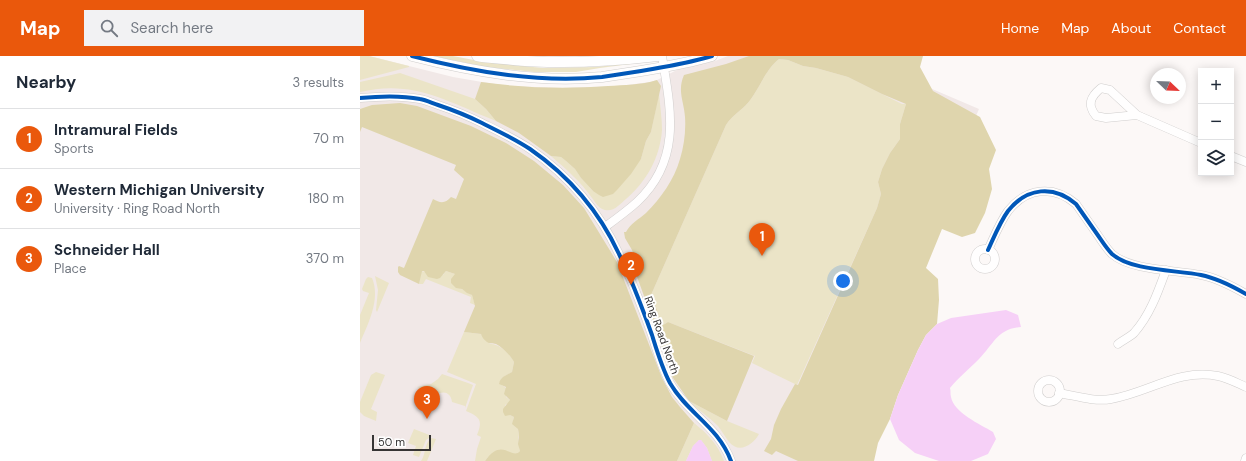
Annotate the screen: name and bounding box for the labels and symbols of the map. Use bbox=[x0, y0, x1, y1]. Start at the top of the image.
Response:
north arrow bbox=[1150, 68, 1186, 104]
pin: 1 bbox=[749, 223, 775, 256]
pin: 2 bbox=[618, 252, 644, 285]
your location bbox=[833, 271, 853, 291]
street label: Ring Road North bbox=[641, 294, 683, 376]
pin: 3 bbox=[414, 386, 440, 419]
scale bar bbox=[372, 433, 431, 452]

